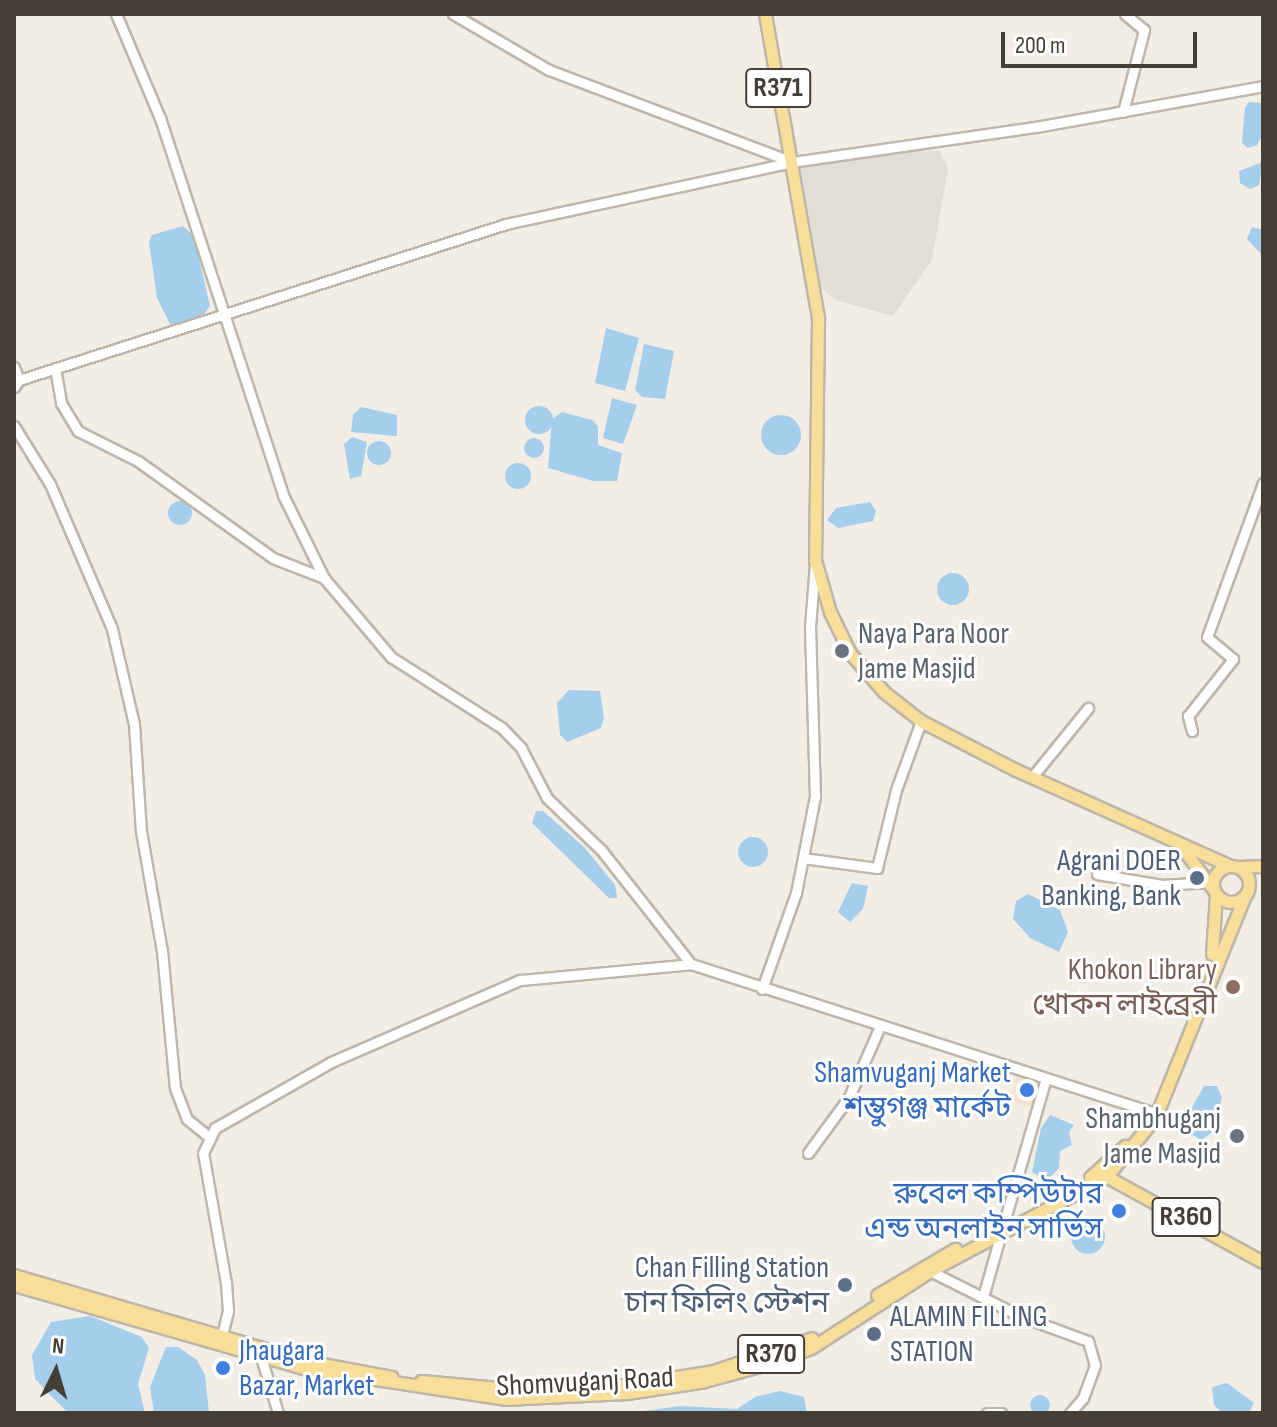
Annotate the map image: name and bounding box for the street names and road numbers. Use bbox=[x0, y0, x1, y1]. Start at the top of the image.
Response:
road number: R371 bbox=[744, 64, 812, 112]
road number: R360 bbox=[1150, 1193, 1222, 1241]
road number: R370 bbox=[737, 1330, 805, 1378]
street label: Shomvuganj Road bbox=[495, 1359, 675, 1405]

